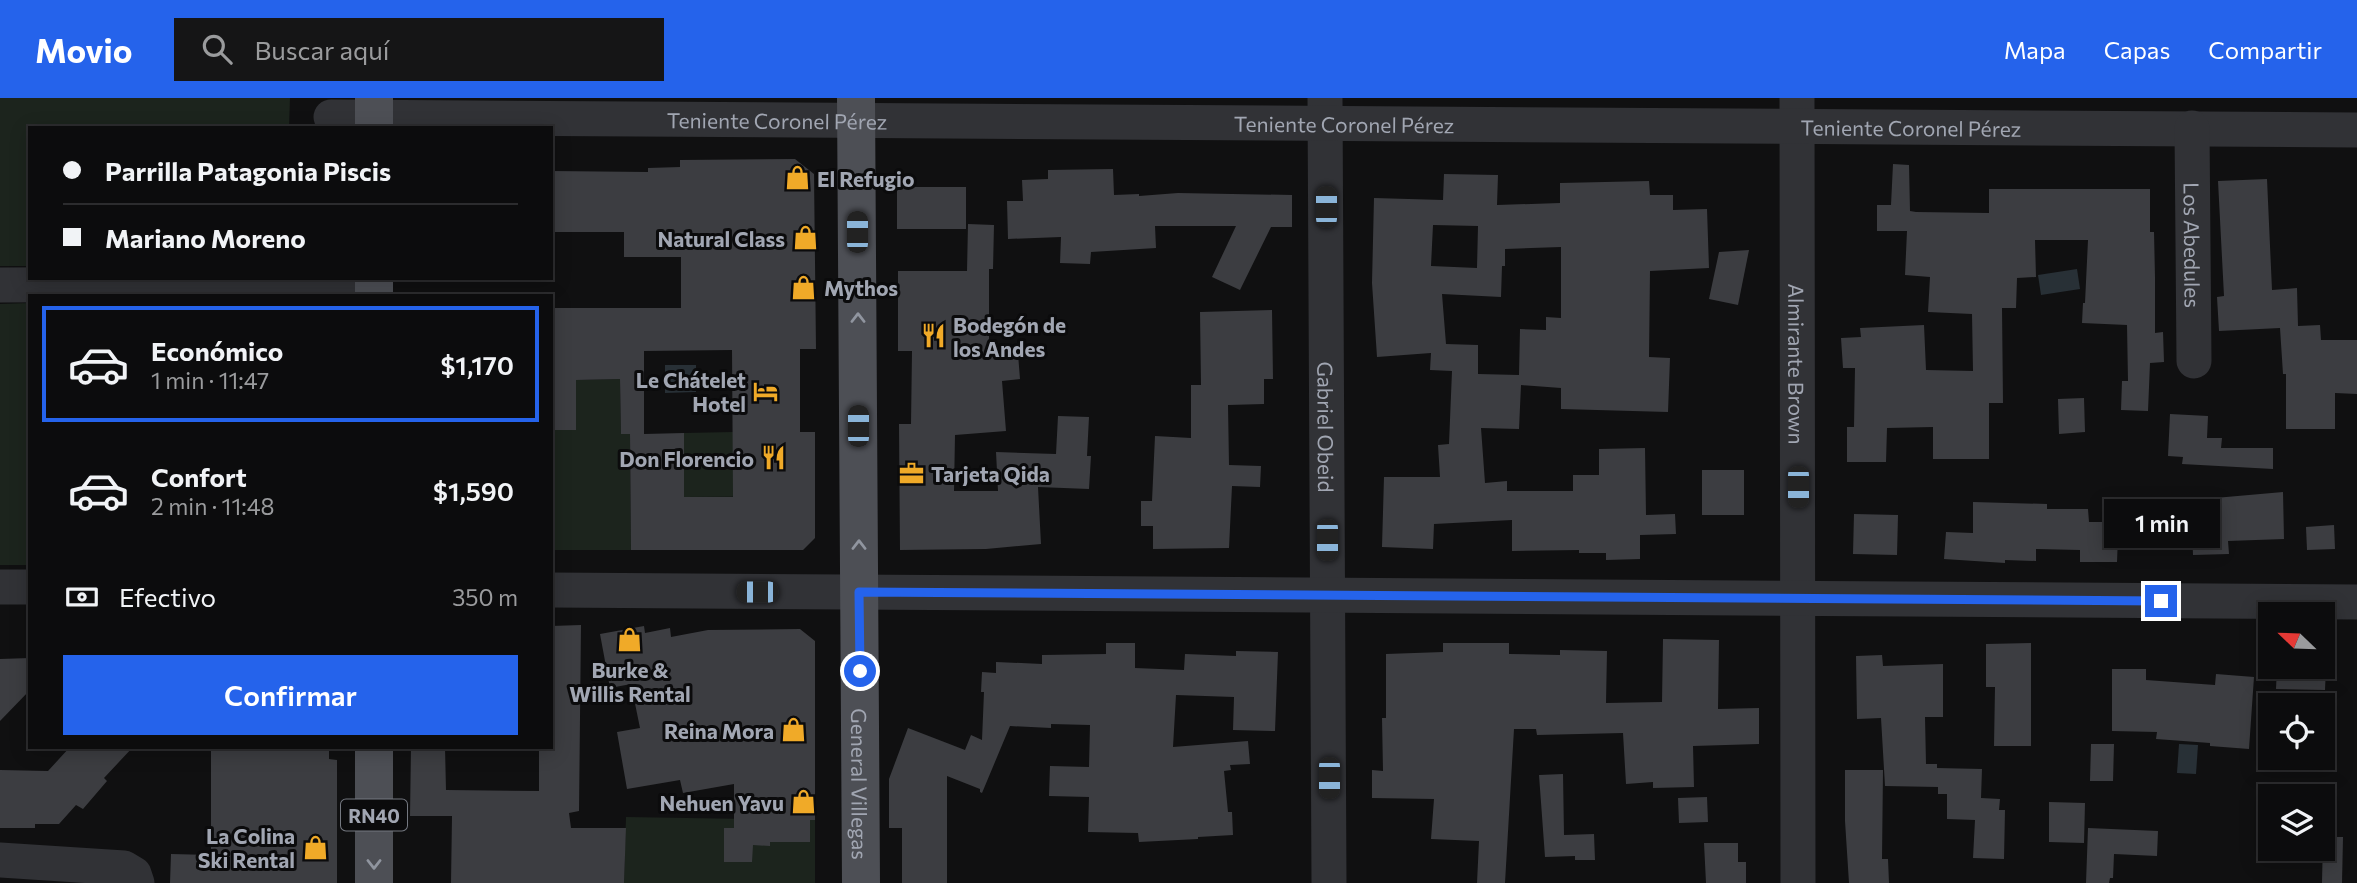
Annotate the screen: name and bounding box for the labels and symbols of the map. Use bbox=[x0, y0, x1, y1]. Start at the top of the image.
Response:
street label: Teniente Coronel Pérez bbox=[667, 107, 887, 133]
street label: Teniente Coronel Pérez bbox=[1234, 110, 1454, 137]
street label: Teniente Coronel Pérez bbox=[1801, 114, 2021, 140]
shop icon: El Refugio bbox=[783, 164, 811, 192]
place label: El Refugio bbox=[817, 166, 915, 191]
street label: Los Abedules bbox=[2180, 182, 2206, 308]
car bbox=[1316, 186, 1337, 228]
car bbox=[847, 211, 868, 253]
shop icon: Natural Class bbox=[791, 224, 819, 252]
place label: Natural Class bbox=[657, 226, 785, 251]
shop icon: Mythos bbox=[790, 273, 818, 301]
place label: Mythos bbox=[824, 275, 898, 300]
street label: Almirante Brown bbox=[1785, 283, 1810, 445]
one-way arrow bbox=[850, 312, 866, 323]
place label: Bodegón de los Andes bbox=[953, 312, 1066, 361]
restaurant icon: Bodegón de los Andes bbox=[919, 322, 947, 350]
street label: Gabriel Obeid bbox=[1314, 361, 1340, 493]
place label: Le Chátelet Hotel bbox=[636, 367, 746, 416]
hotel icon: Le Chátelet Hotel bbox=[752, 377, 780, 405]
car bbox=[848, 405, 869, 447]
restaurant icon: Don Florencio bbox=[760, 444, 788, 472]
place label: Don Florencio bbox=[619, 446, 754, 471]
office icon: Tarjeta Qida bbox=[897, 459, 925, 487]
place label: Tarjeta Qida bbox=[931, 461, 1050, 486]
car bbox=[1788, 466, 1809, 508]
callout: 1 min bbox=[2103, 500, 2219, 548]
car bbox=[1317, 519, 1338, 561]
one-way arrow bbox=[851, 540, 867, 550]
car bbox=[737, 582, 779, 603]
route end bbox=[2145, 585, 2177, 617]
north arrow bbox=[2258, 602, 2334, 679]
shop icon: Burke & Willis Rental bbox=[616, 626, 644, 654]
route start bbox=[844, 655, 876, 687]
place label: Burke & Willis Rental bbox=[569, 657, 691, 706]
street label: General Villegas bbox=[847, 708, 873, 860]
shop icon: Reina Mora bbox=[780, 716, 808, 744]
place label: Reina Mora bbox=[664, 718, 774, 743]
car bbox=[1319, 757, 1340, 799]
shop icon: Nehuen Yavu bbox=[790, 788, 818, 816]
place label: Nehuen Yavu bbox=[659, 790, 784, 815]
road number: RN40 bbox=[341, 800, 407, 830]
place label: La Colina Ski Rental bbox=[198, 823, 295, 872]
shop icon: La Colina Ski Rental bbox=[301, 833, 329, 861]
one-way arrow bbox=[366, 859, 382, 870]

